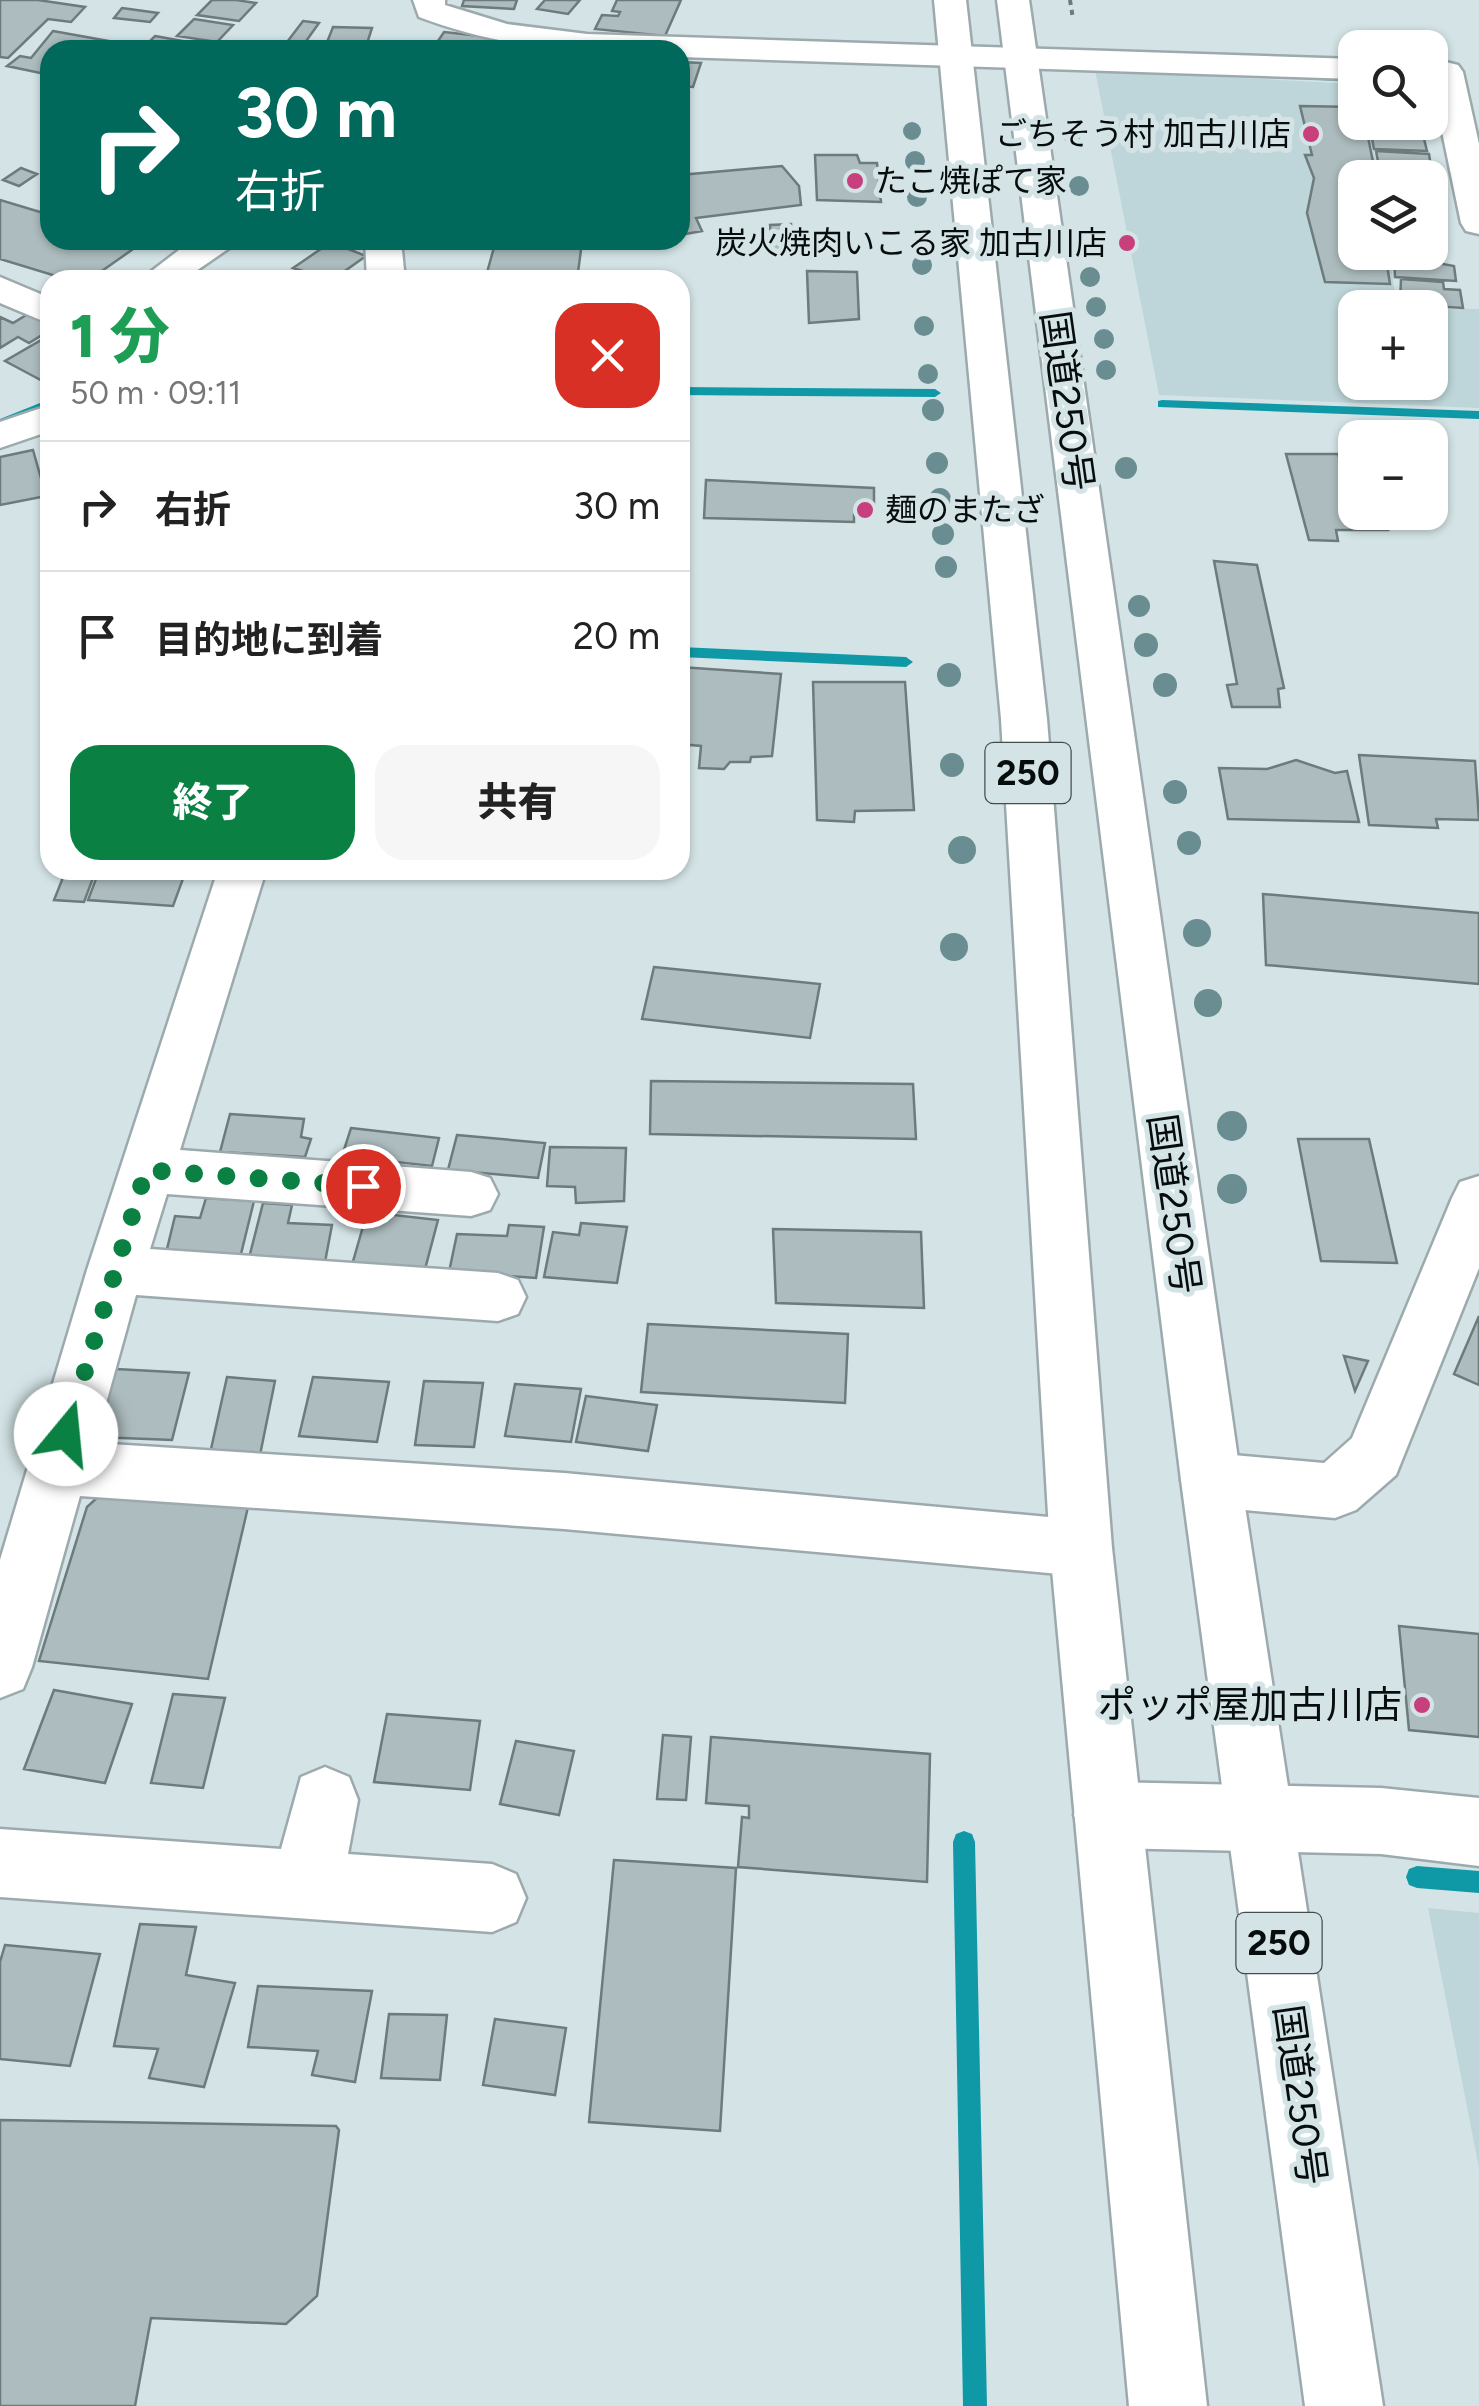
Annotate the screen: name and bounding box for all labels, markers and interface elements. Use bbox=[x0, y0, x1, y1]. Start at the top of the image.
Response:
map controls bbox=[1338, 30, 1448, 530]
button: search bbox=[1338, 30, 1448, 140]
text: 30 m bbox=[235, 70, 397, 155]
icon: right bbox=[70, 80, 200, 210]
place label: ごちそう村 加古川店 bbox=[995, 115, 1291, 153]
marker: ごちそう村 加古川店 bbox=[1300, 123, 1322, 145]
button: layers bbox=[1338, 160, 1448, 270]
place label: たこ焼ぽて家 bbox=[875, 162, 1067, 200]
text: 右折 bbox=[235, 164, 325, 218]
marker: たこ焼ぽて家 bbox=[844, 170, 866, 192]
place label: 炭火焼肉いこる家 加古川店 bbox=[715, 224, 1107, 262]
marker: 炭火焼肉いこる家 加古川店 bbox=[1116, 232, 1138, 254]
button: + bbox=[1338, 290, 1448, 400]
text: 1 分 bbox=[70, 300, 170, 372]
button: close bbox=[555, 303, 660, 408]
street label: 国道250号 bbox=[1032, 308, 1102, 494]
text: 50 m · 09:11 bbox=[70, 374, 241, 412]
button: − bbox=[1338, 420, 1448, 530]
icon: right bbox=[70, 479, 125, 534]
text: 30 m bbox=[573, 483, 660, 529]
text: 右折 bbox=[155, 487, 231, 533]
place label: 麺のまたざ bbox=[885, 491, 1045, 529]
marker: 麺のまたざ bbox=[854, 499, 876, 521]
icon: arrive bbox=[70, 609, 125, 664]
text: 20 m bbox=[573, 613, 660, 659]
text: 目的地に到着 bbox=[155, 617, 383, 663]
road number: 250 bbox=[986, 743, 1070, 803]
button: 終了 bbox=[70, 745, 355, 860]
button: 共有 bbox=[375, 745, 660, 860]
street label: 国道250号 bbox=[1139, 1111, 1209, 1297]
pin bbox=[321, 1144, 406, 1229]
icon: arrive bbox=[336, 1159, 391, 1214]
position arrow bbox=[14, 1382, 118, 1486]
place label: ポッポ屋加古川店 bbox=[1098, 1682, 1402, 1728]
marker: ポッポ屋加古川店 bbox=[1411, 1694, 1433, 1716]
road number: 250 bbox=[1236, 1913, 1322, 1973]
street label: 国道250号 bbox=[1265, 2002, 1335, 2188]

